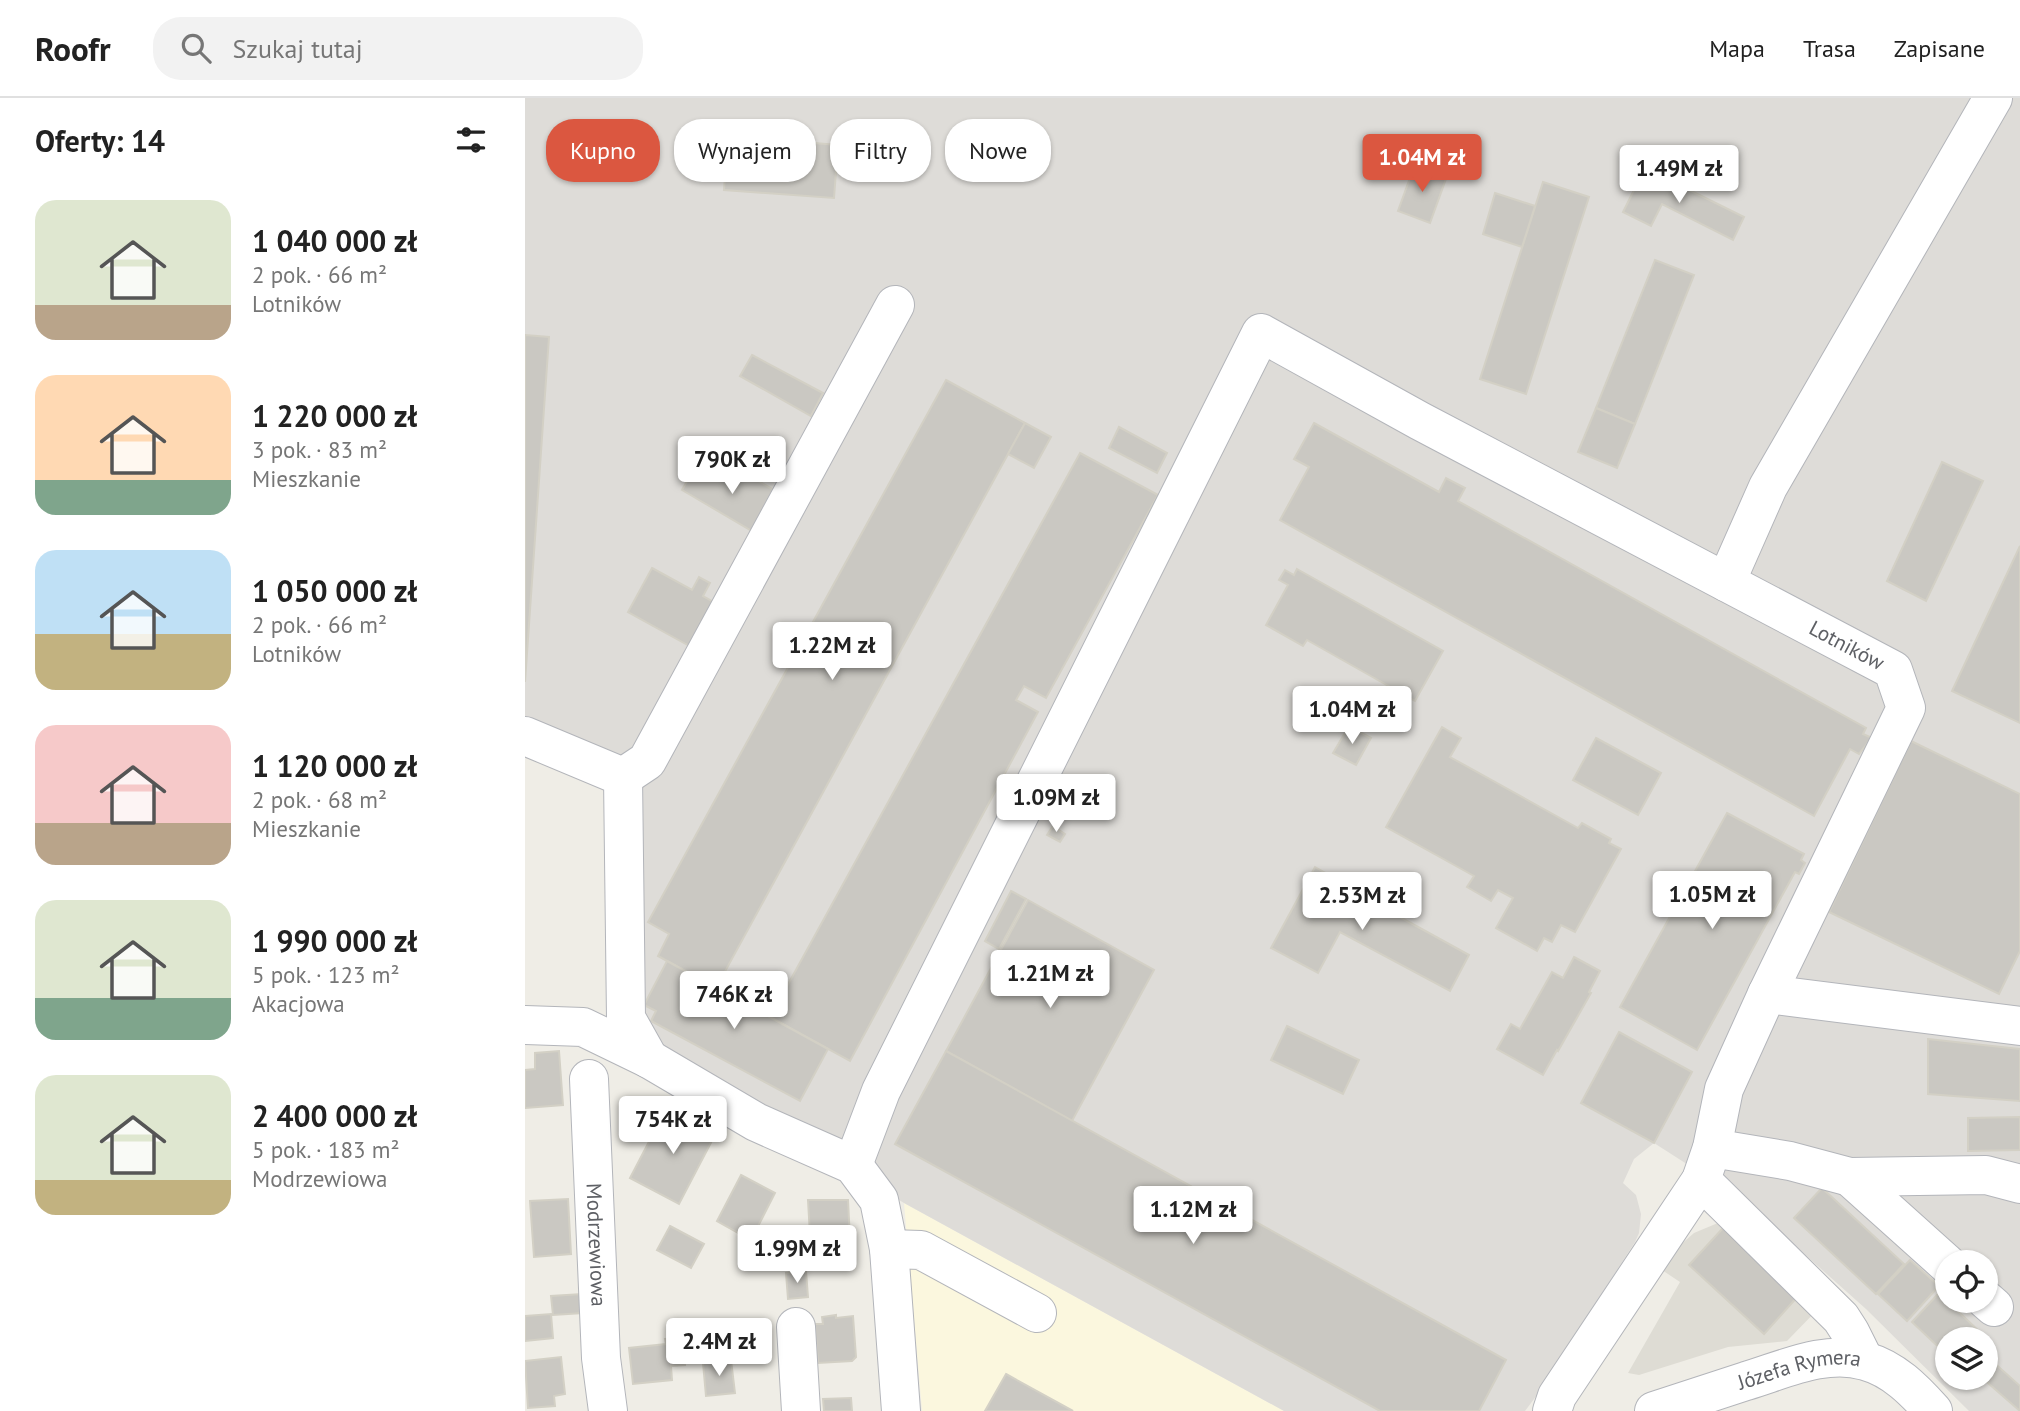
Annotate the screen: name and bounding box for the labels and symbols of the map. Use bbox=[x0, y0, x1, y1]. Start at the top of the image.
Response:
pin: 1.04M zł bbox=[1350, 134, 1494, 194]
pin: 1.49M zł bbox=[1607, 146, 1751, 205]
pin: 790K zł bbox=[667, 436, 797, 496]
street label: Lotników bbox=[1805, 614, 1890, 676]
pin: 1.22M zł bbox=[760, 622, 904, 682]
pin: 1.04M zł bbox=[1280, 686, 1424, 746]
pin: 1.09M zł bbox=[984, 774, 1128, 834]
pin: 2.53M zł bbox=[1290, 872, 1434, 932]
pin: 1.05M zł bbox=[1640, 872, 1784, 931]
pin: 1.21M zł bbox=[978, 950, 1122, 1010]
pin: 746K zł bbox=[669, 972, 799, 1031]
pin: 754K zł bbox=[608, 1096, 738, 1156]
street label: Modrzewiowa bbox=[580, 1182, 613, 1307]
pin: 1.12M zł bbox=[1121, 1186, 1265, 1246]
pin: 1.99M zł bbox=[725, 1226, 869, 1285]
pin: 2.4M zł bbox=[654, 1318, 784, 1378]
street label: Józefa Rymera bbox=[1733, 1343, 1863, 1396]

